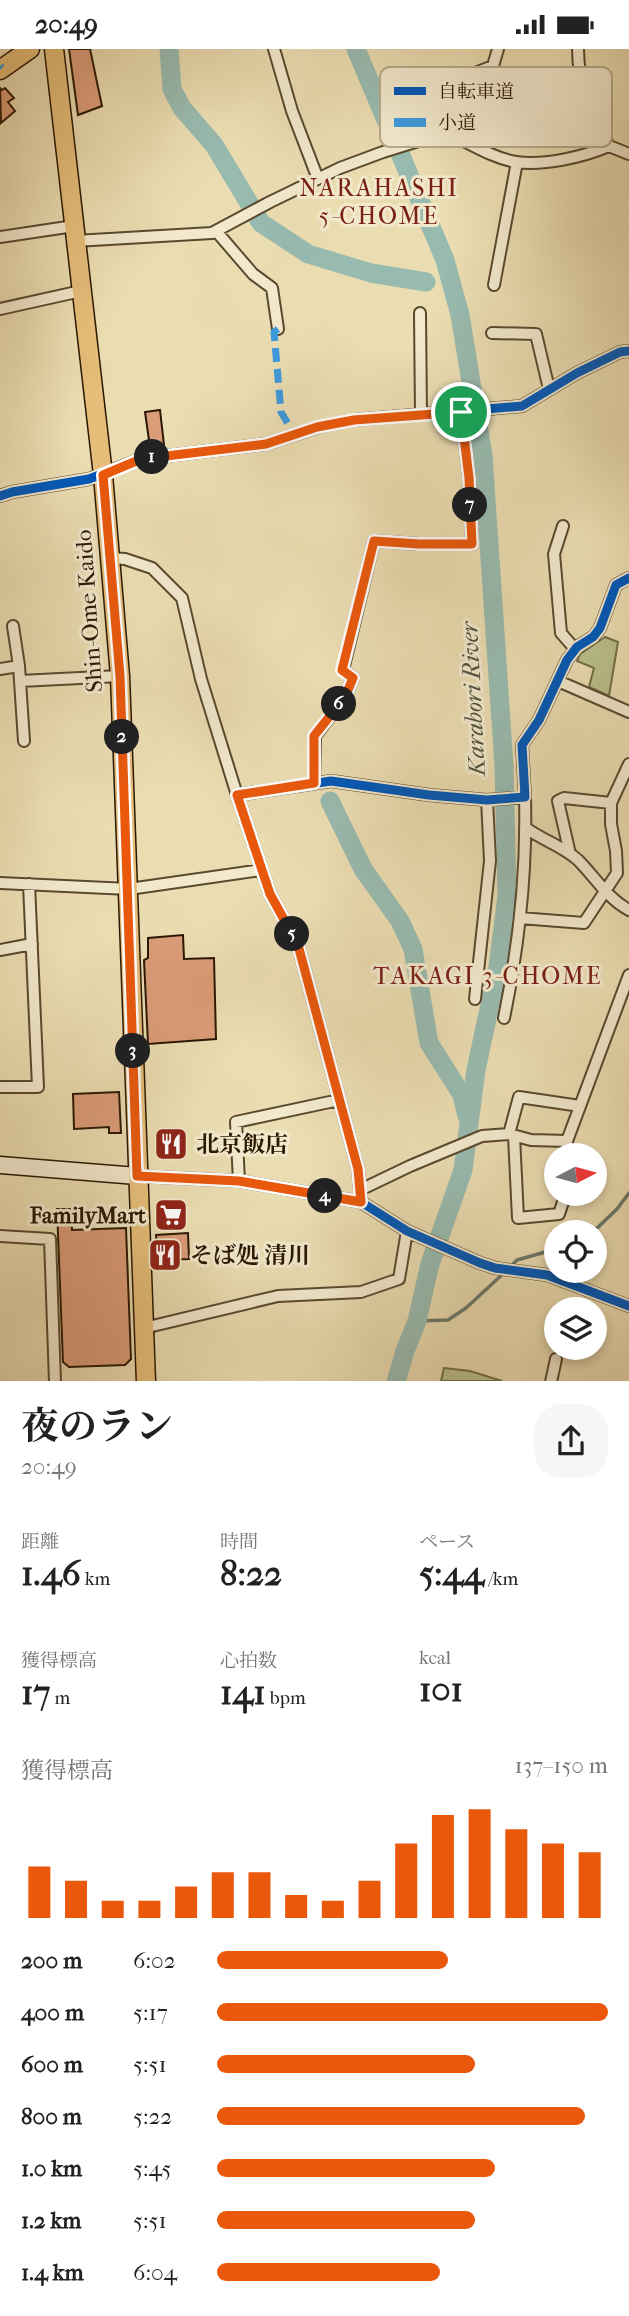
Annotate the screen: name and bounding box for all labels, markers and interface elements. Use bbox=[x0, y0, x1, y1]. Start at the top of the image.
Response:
text: 20:49 bbox=[35, 9, 98, 40]
legend bbox=[380, 67, 612, 147]
text: 自転車道 bbox=[438, 81, 514, 103]
text: 小道 bbox=[438, 112, 476, 134]
district label: NARAHASHI 5-CHOME bbox=[299, 174, 459, 230]
pin bbox=[431, 382, 491, 442]
icon: arrive bbox=[442, 393, 480, 431]
pin: 1 bbox=[134, 439, 170, 475]
text: 1 bbox=[148, 445, 155, 467]
pin: 7 bbox=[452, 487, 488, 523]
text: 7 bbox=[465, 493, 474, 515]
street label: Shin-Ome Kaido bbox=[70, 529, 108, 693]
water label: Karabori River bbox=[455, 619, 491, 779]
pin: 6 bbox=[322, 687, 356, 721]
text: 6 bbox=[333, 692, 344, 714]
pin: 2 bbox=[104, 719, 140, 755]
text: 2 bbox=[117, 725, 126, 747]
pin: 5 bbox=[274, 917, 310, 952]
text: 5 bbox=[287, 922, 296, 944]
district label: TAKAGI 3-CHOME bbox=[373, 962, 603, 990]
pin: 3 bbox=[116, 1033, 150, 1069]
text: 3 bbox=[129, 1039, 136, 1061]
restaurant icon: 北京飯店 bbox=[152, 1125, 190, 1163]
place label: 北京飯店 bbox=[196, 1131, 288, 1158]
north arrow bbox=[544, 1143, 607, 1206]
map controls bbox=[544, 1143, 607, 1360]
pin: 4 bbox=[308, 1179, 342, 1213]
text: 4 bbox=[319, 1184, 330, 1206]
supermarket icon: FamilyMart bbox=[152, 1196, 190, 1234]
place label: FamilyMart bbox=[29, 1202, 147, 1229]
button: locate bbox=[544, 1220, 607, 1283]
restaurant icon: そば処 清川 bbox=[146, 1236, 184, 1274]
place label: そば処 清川 bbox=[190, 1242, 310, 1269]
button: layers bbox=[544, 1297, 607, 1360]
text: 夜のラン bbox=[21, 1404, 173, 1449]
button: share bbox=[534, 1404, 608, 1478]
text: 20:49 bbox=[21, 1453, 77, 1480]
text: 距離 bbox=[21, 1531, 59, 1553]
text: 時間 bbox=[220, 1531, 258, 1553]
text: ペース bbox=[419, 1531, 475, 1553]
text: 1.46 bbox=[21, 1553, 81, 1594]
text: 8:22 bbox=[220, 1553, 282, 1594]
text: 5:44 bbox=[419, 1553, 484, 1594]
text: km bbox=[81, 1568, 110, 1590]
text: /km bbox=[484, 1568, 518, 1590]
text: kcal bbox=[419, 1647, 451, 1669]
text: 獲得標高 bbox=[21, 1650, 97, 1672]
text: 心拍数 bbox=[220, 1650, 277, 1672]
text: 101 bbox=[419, 1669, 463, 1710]
text: 17 bbox=[21, 1672, 50, 1713]
text: 141 bbox=[220, 1672, 266, 1713]
text: m bbox=[50, 1687, 70, 1709]
text: bpm bbox=[266, 1687, 306, 1709]
text: 137–150 m bbox=[515, 1752, 608, 1779]
text: 獲得標高 bbox=[21, 1757, 113, 1784]
text: 200 m bbox=[21, 1947, 82, 1974]
text: 6:02 bbox=[133, 1947, 176, 1974]
text: 400 m bbox=[21, 1999, 84, 2026]
text: 5:17 bbox=[133, 1999, 168, 2026]
text: 600 m bbox=[21, 2051, 83, 2078]
text: 5:51 bbox=[133, 2051, 167, 2078]
text: 800 m bbox=[21, 2103, 82, 2130]
text: 5:22 bbox=[133, 2103, 172, 2130]
text: 1.0 km bbox=[21, 2155, 82, 2182]
text: 5:45 bbox=[133, 2155, 171, 2182]
text: 1.2 km bbox=[21, 2207, 81, 2234]
text: 5:51 bbox=[133, 2207, 167, 2234]
text: 1.4 km bbox=[21, 2259, 84, 2286]
text: 6:04 bbox=[133, 2259, 177, 2286]

